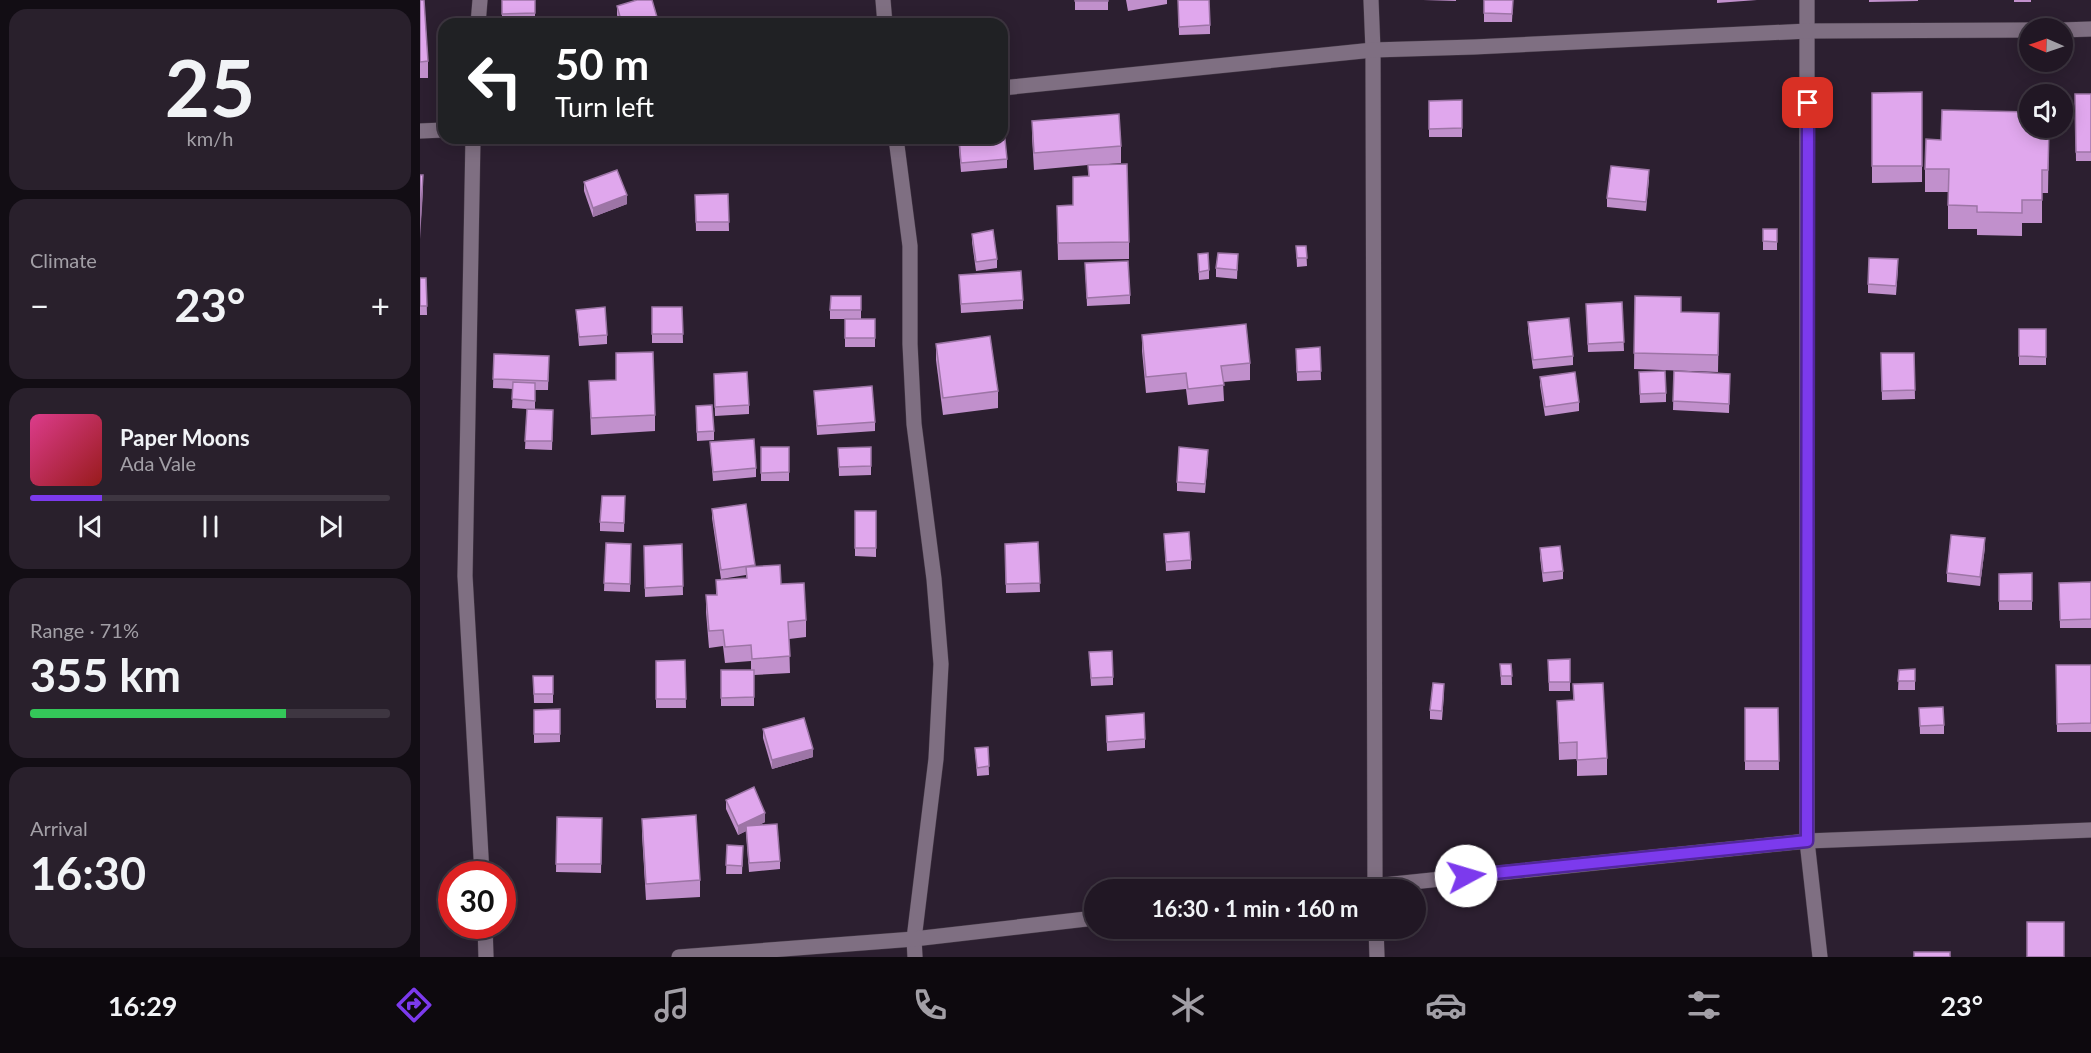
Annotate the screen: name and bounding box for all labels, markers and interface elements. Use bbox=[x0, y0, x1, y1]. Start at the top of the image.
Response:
north arrow bbox=[2019, 18, 2073, 72]
map controls bbox=[2019, 18, 2073, 138]
text: 50 m bbox=[555, 39, 649, 89]
text: 25 bbox=[165, 40, 255, 134]
icon: left bbox=[456, 42, 534, 120]
pin bbox=[1782, 77, 1833, 128]
button: sound bbox=[2019, 84, 2073, 138]
icon: arrive bbox=[1791, 86, 1824, 119]
text: Turn left bbox=[555, 90, 654, 123]
text: km/h bbox=[187, 126, 233, 150]
text: Climate bbox=[30, 248, 97, 272]
text: 23° bbox=[175, 278, 245, 332]
text: − bbox=[30, 285, 49, 325]
text: + bbox=[371, 285, 390, 325]
text: Paper Moons bbox=[120, 424, 250, 451]
text: Ada Vale bbox=[120, 451, 196, 475]
icon: previous bbox=[74, 510, 107, 543]
icon: pause bbox=[194, 510, 227, 543]
icon: next bbox=[314, 510, 347, 543]
text: Range · 71% bbox=[30, 618, 139, 642]
text: 355 km bbox=[30, 648, 181, 702]
text: Arrival bbox=[30, 816, 88, 840]
position arrow bbox=[1434, 844, 1498, 908]
text: 16:30 bbox=[30, 846, 146, 900]
speed limit sign: 30 bbox=[438, 861, 516, 939]
text: 16:30 · 1 min · 160 m bbox=[1152, 895, 1358, 922]
icon: directions bbox=[393, 984, 435, 1026]
icon: music bbox=[651, 984, 693, 1026]
icon: phone bbox=[909, 984, 951, 1026]
icon: climate bbox=[1167, 984, 1209, 1026]
icon: car bbox=[1425, 984, 1467, 1026]
icon: filters bbox=[1683, 984, 1725, 1026]
text: 16:29 bbox=[108, 989, 178, 1022]
text: 23° bbox=[1940, 989, 1983, 1022]

